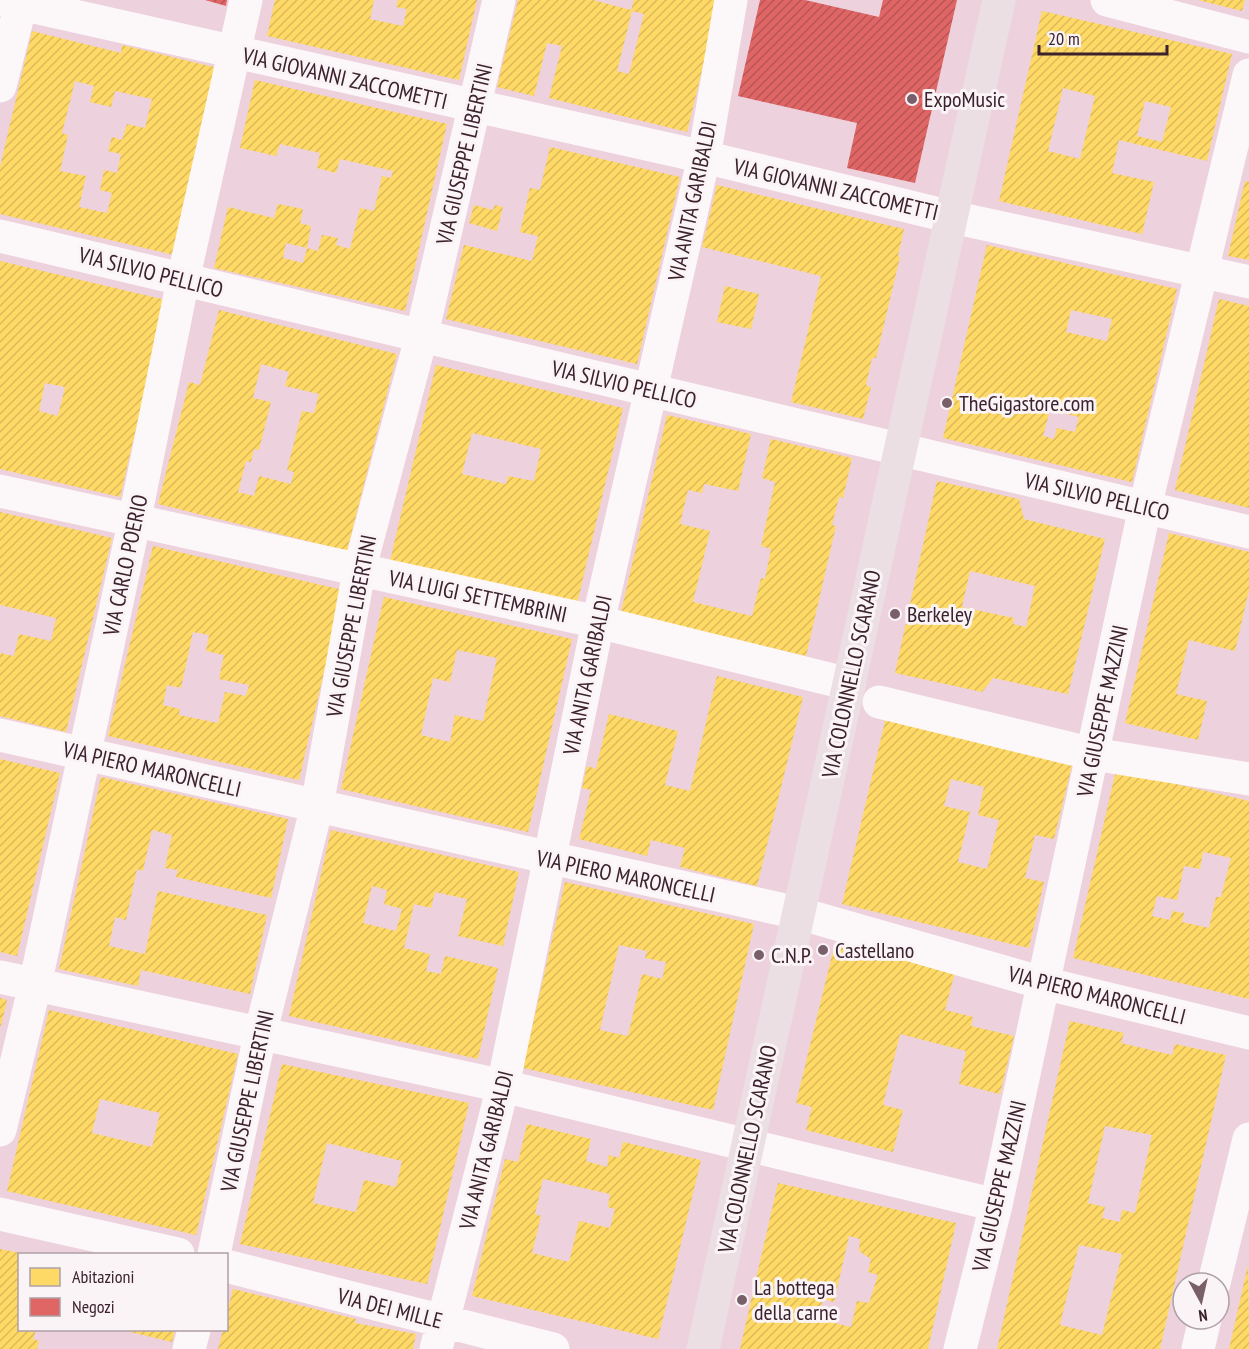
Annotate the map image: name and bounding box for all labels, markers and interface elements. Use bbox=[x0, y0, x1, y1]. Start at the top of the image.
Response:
scale bar bbox=[1039, 18, 1166, 56]
text: 20 m bbox=[1048, 27, 1080, 50]
street label: VIA GIOVANNI ZACCOMETTI bbox=[239, 41, 450, 115]
street label: VIA GIUSEPPE LIBERTINI bbox=[429, 61, 498, 248]
place label: ExpoMusic bbox=[924, 85, 1005, 113]
marker: ExpoMusic bbox=[905, 92, 919, 106]
street label: VIA ANITA GARIBALDI bbox=[661, 118, 723, 285]
street label: VIA GIOVANNI ZACCOMETTI bbox=[730, 152, 941, 226]
street label: VIA SILVIO PELLICO bbox=[75, 240, 226, 303]
street label: VIA SILVIO PELLICO bbox=[548, 353, 699, 414]
place label: TheGigastore.com bbox=[959, 389, 1095, 417]
marker: TheGigastore.com bbox=[940, 396, 954, 410]
street label: VIA SILVIO PELLICO bbox=[1021, 465, 1172, 526]
street label: VIA CARLO POERIO bbox=[96, 492, 154, 639]
street label: VIA GIUSEPPE LIBERTINI bbox=[319, 532, 382, 721]
street label: VIA LUIGI SETTEMBRINI bbox=[385, 563, 570, 629]
street label: VIA COLONNELLO SCARANO bbox=[815, 567, 887, 782]
street label: VIA ANITA GARIBALDI bbox=[556, 592, 618, 759]
place label: Berkeley bbox=[907, 600, 973, 628]
marker: Berkeley bbox=[888, 607, 902, 621]
street label: VIA GIUSEPPE MAZZINI bbox=[1070, 622, 1134, 801]
street label: VIA PIERO MARONCELLI bbox=[59, 735, 244, 803]
street label: VIA PIERO MARONCELLI bbox=[533, 843, 718, 909]
place label: Castellano bbox=[835, 936, 914, 964]
place label: C.N.P. bbox=[771, 941, 812, 969]
marker: Castellano bbox=[816, 943, 830, 957]
marker: C.N.P. bbox=[752, 948, 766, 962]
street label: VIA PIERO MARONCELLI bbox=[1004, 959, 1189, 1031]
street label: VIA GIUSEPPE LIBERTINI bbox=[214, 1007, 280, 1196]
street label: VIA COLONNELLO SCARANO bbox=[711, 1042, 783, 1257]
street label: VIA ANITA GARIBALDI bbox=[452, 1068, 519, 1233]
street label: VIA GIUSEPPE MAZZINI bbox=[965, 1098, 1032, 1275]
legend bbox=[18, 1253, 228, 1331]
text: Abitazioni bbox=[72, 1265, 134, 1288]
north arrow bbox=[1171, 1271, 1231, 1331]
place label: La bottega della carne bbox=[754, 1273, 838, 1326]
street label: VIA DEI MILLE bbox=[334, 1281, 445, 1335]
marker: La bottega della carne bbox=[735, 1293, 749, 1307]
text: Negozi bbox=[72, 1295, 115, 1318]
text: N bbox=[1197, 1305, 1209, 1326]

